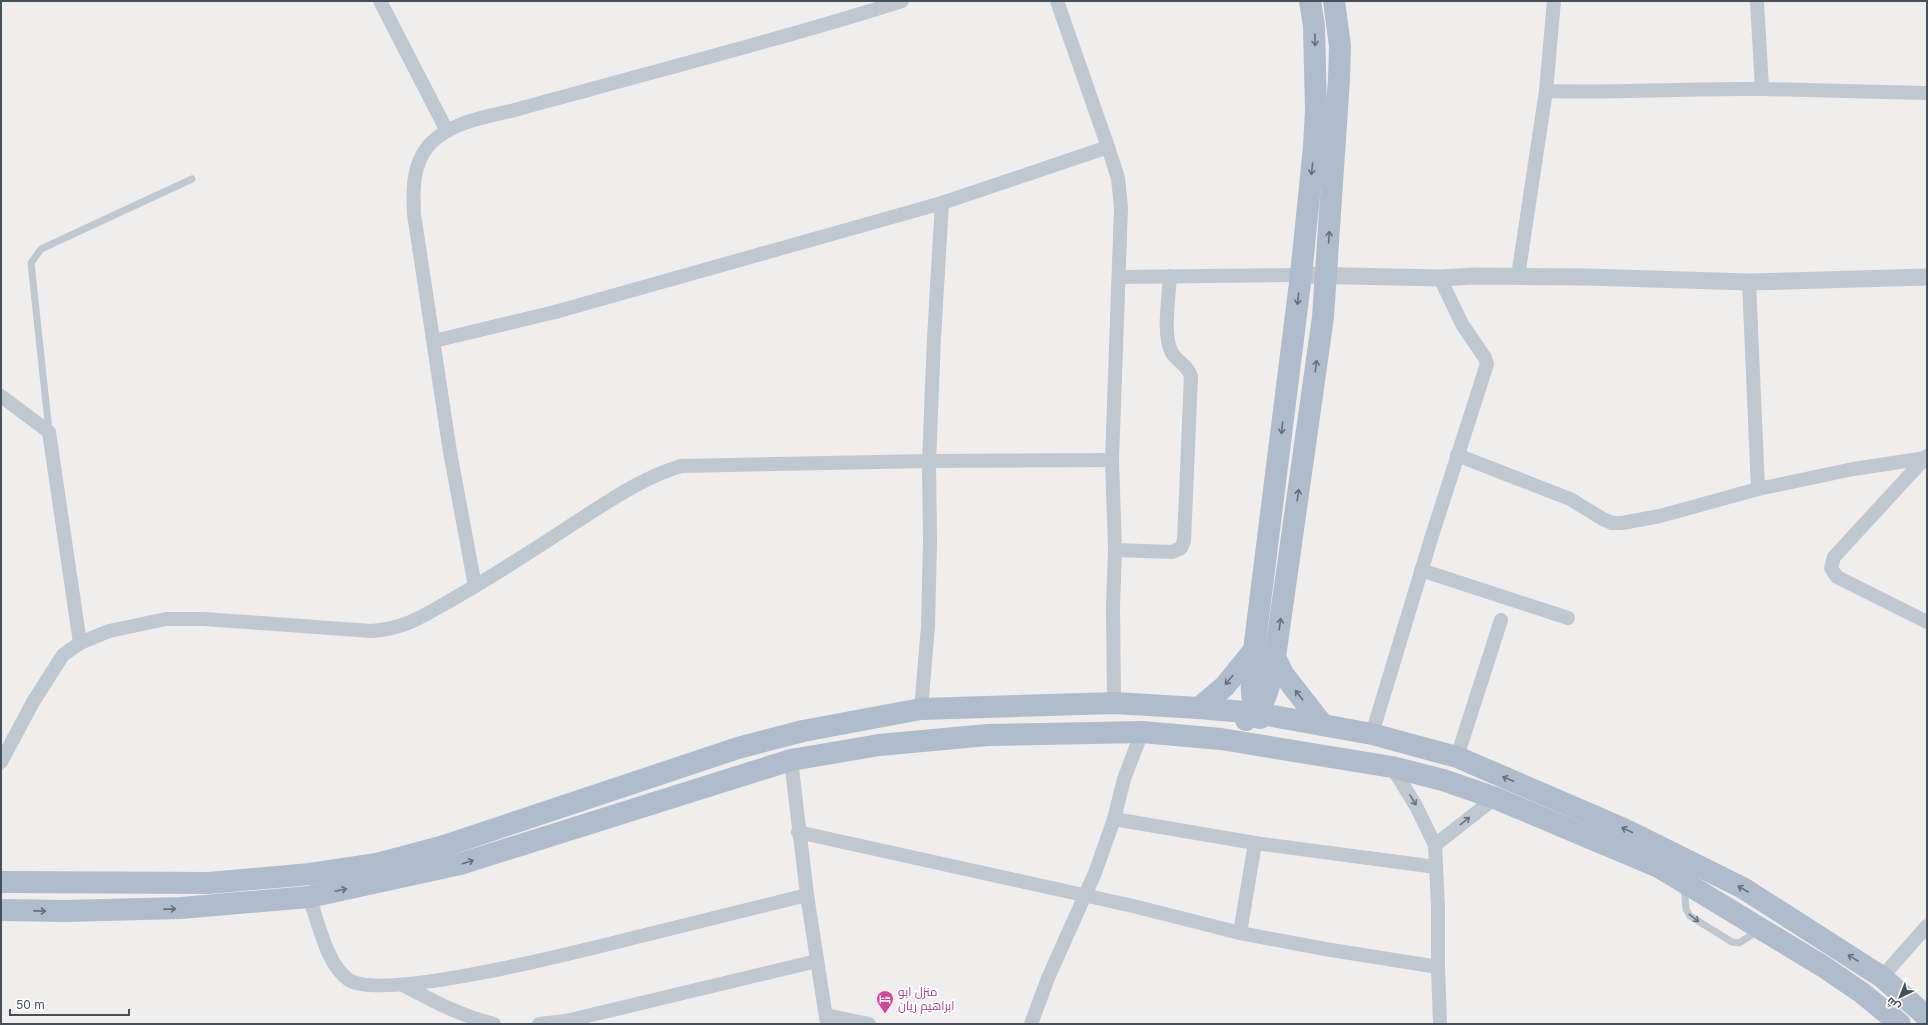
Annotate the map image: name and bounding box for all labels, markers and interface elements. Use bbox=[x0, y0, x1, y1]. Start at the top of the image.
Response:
one-way arrow bbox=[1311, 33, 1319, 46]
one-way arrow bbox=[1308, 162, 1316, 175]
one-way arrow bbox=[1326, 231, 1333, 244]
one-way arrow bbox=[1295, 292, 1302, 305]
one-way arrow bbox=[1312, 360, 1320, 373]
one-way arrow bbox=[1278, 421, 1286, 434]
one-way arrow bbox=[1294, 489, 1302, 502]
one-way arrow bbox=[1276, 618, 1284, 631]
one-way arrow bbox=[1225, 675, 1234, 686]
one-way arrow bbox=[1294, 689, 1303, 700]
one-way arrow bbox=[1502, 774, 1514, 782]
one-way arrow bbox=[1409, 794, 1417, 806]
one-way arrow bbox=[1459, 817, 1470, 826]
one-way arrow bbox=[1621, 826, 1633, 833]
one-way arrow bbox=[461, 858, 474, 865]
one-way arrow bbox=[1737, 884, 1749, 892]
one-way arrow bbox=[334, 886, 347, 894]
one-way arrow bbox=[163, 905, 176, 912]
one-way arrow bbox=[33, 907, 46, 914]
one-way arrow bbox=[1689, 913, 1700, 922]
one-way arrow bbox=[1847, 954, 1859, 962]
north arrow bbox=[1880, 977, 1920, 1017]
place label: منزل ابو ابراهيم ريان bbox=[898, 984, 954, 1014]
hotel icon: منزل ابو ابراهيم ريان bbox=[875, 989, 895, 1014]
scale bar bbox=[10, 991, 129, 1017]
text: ش bbox=[1883, 994, 1903, 1014]
text: 50 m bbox=[16, 997, 45, 1012]

